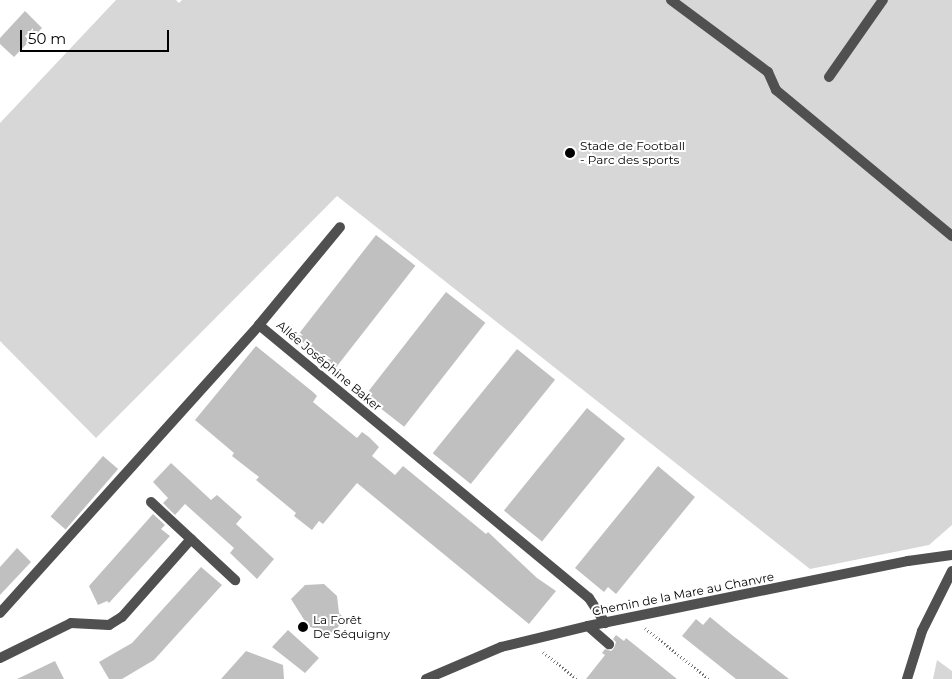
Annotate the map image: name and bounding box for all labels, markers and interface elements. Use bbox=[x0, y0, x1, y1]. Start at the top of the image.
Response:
scale bar bbox=[22, 20, 171, 52]
text: 50 m bbox=[28, 29, 66, 48]
place label: Stade de Football - Parc des sports bbox=[580, 139, 685, 167]
marker: Stade de Football - Parc des sports bbox=[564, 147, 576, 159]
street label: Allée Joséphine Baker bbox=[274, 318, 384, 414]
street label: Chemin de la Mare au Chanvre bbox=[591, 569, 775, 619]
place label: La Forêt De Séquigny bbox=[313, 613, 390, 641]
marker: La Forêt De Séquigny bbox=[297, 621, 309, 633]

